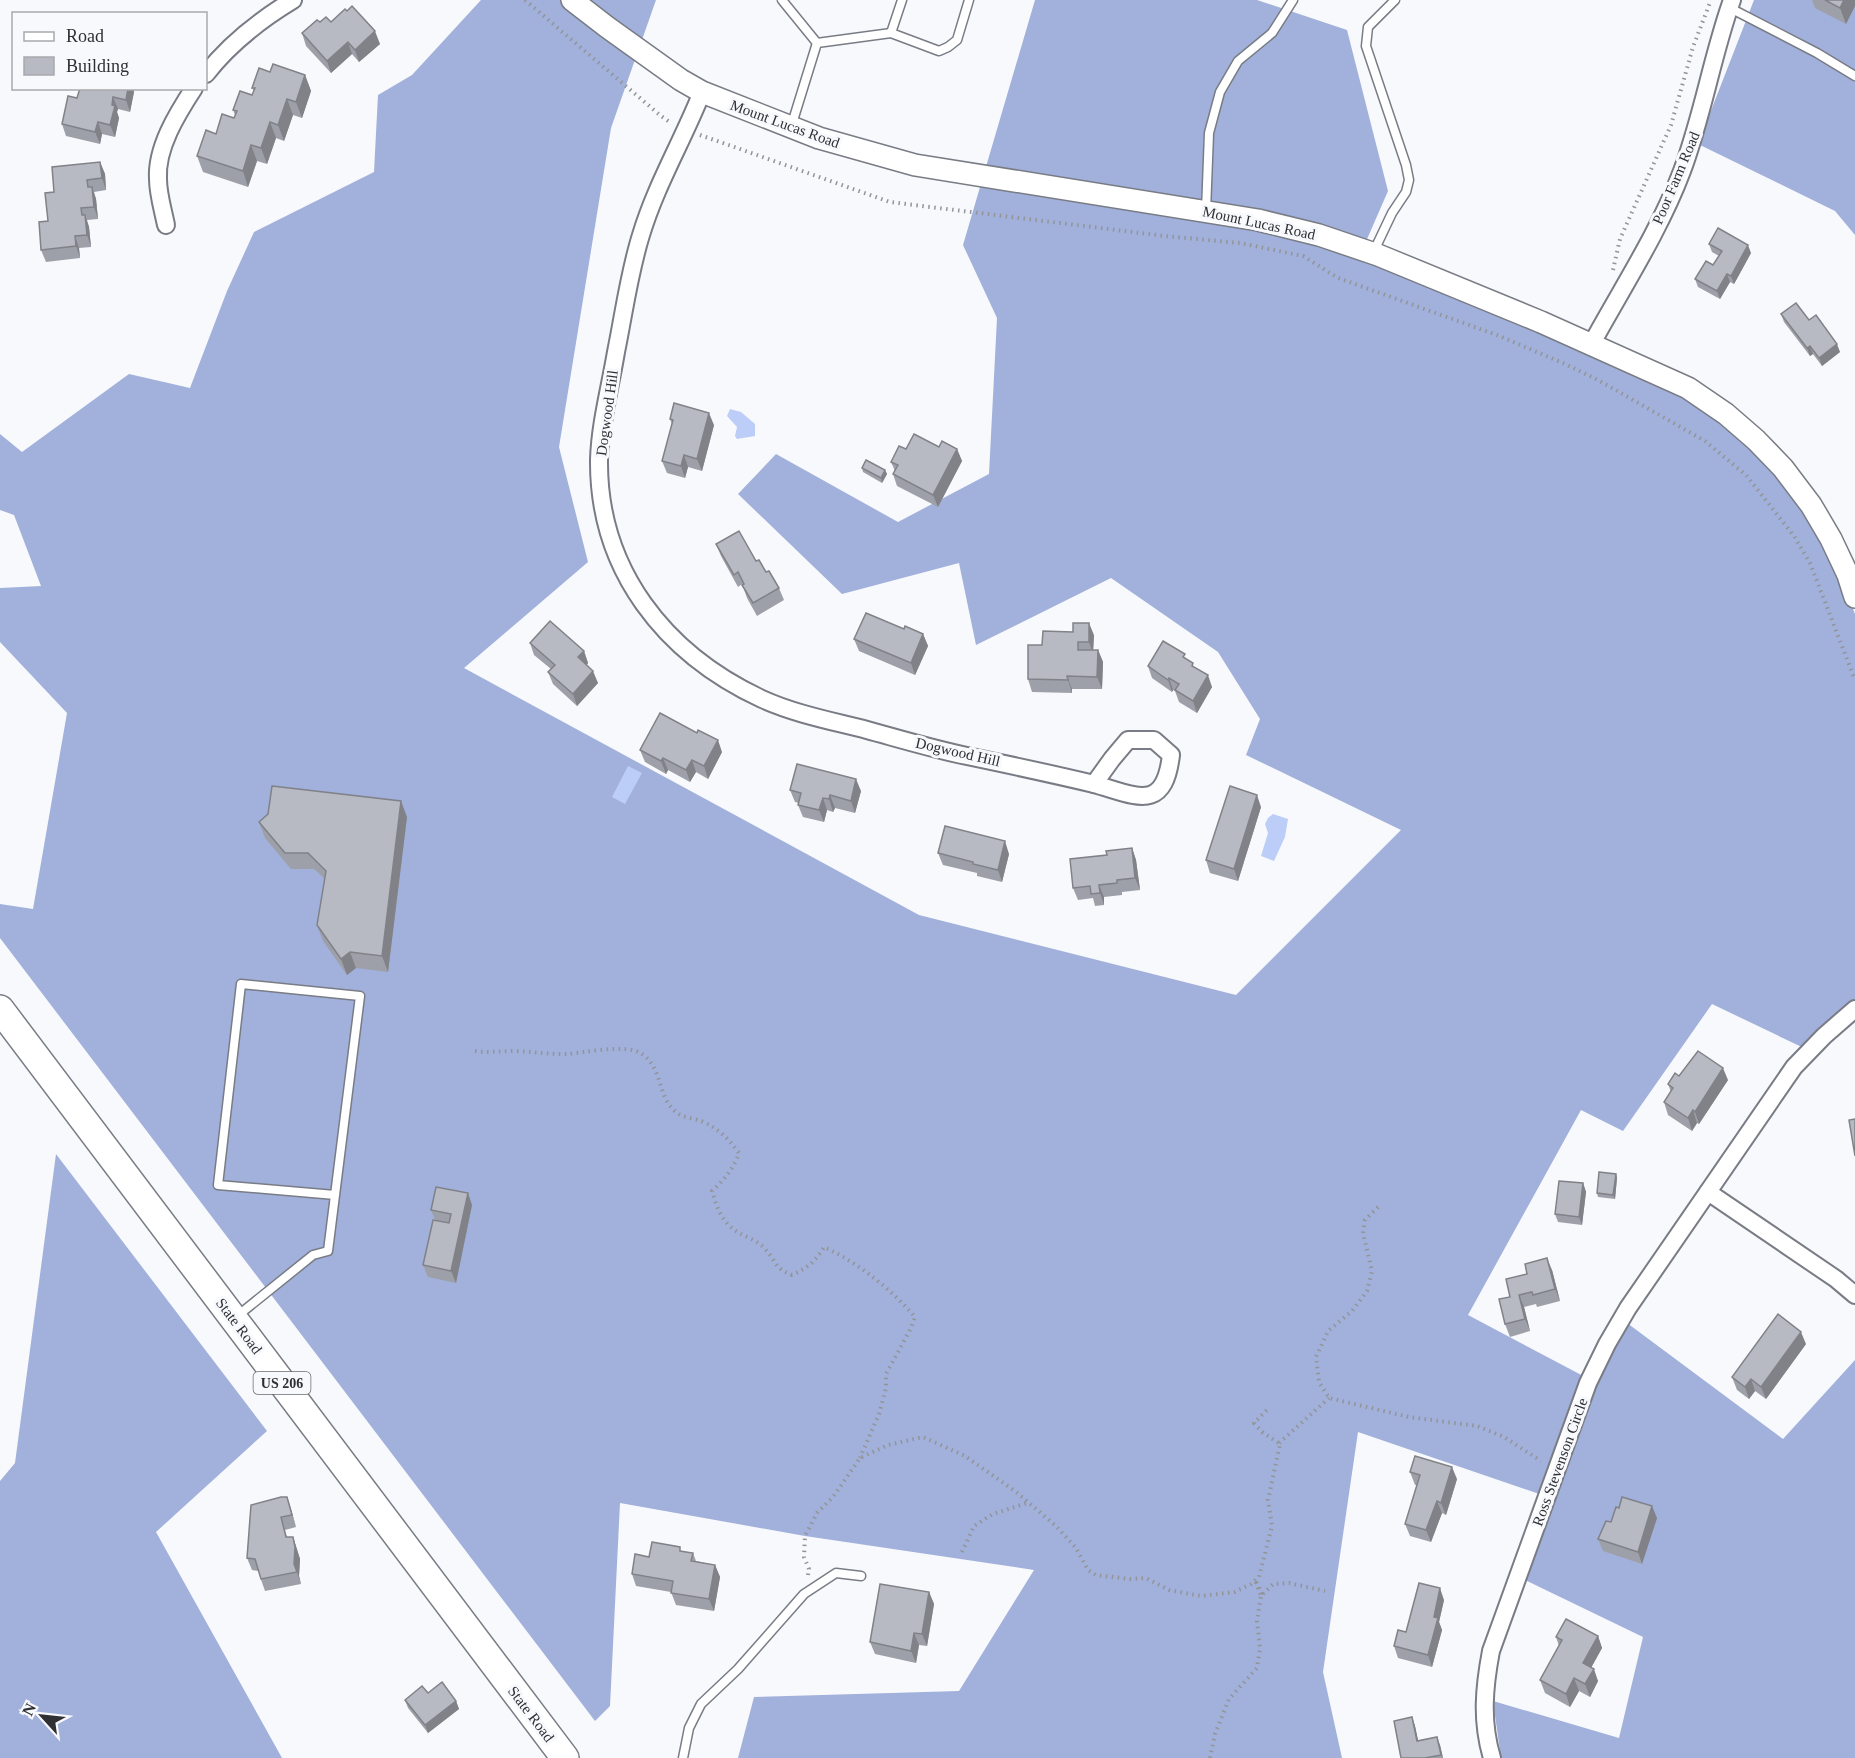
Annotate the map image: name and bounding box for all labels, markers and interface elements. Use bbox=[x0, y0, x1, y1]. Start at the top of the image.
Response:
legend bbox=[12, 12, 207, 90]
text: Road bbox=[66, 26, 104, 46]
text: Building bbox=[66, 56, 129, 76]
street label: Mount Lucas Road bbox=[728, 97, 842, 151]
street label: Poor Farm Road bbox=[1649, 129, 1703, 227]
street label: Mount Lucas Road bbox=[1201, 203, 1317, 243]
street label: Dogwood Hill bbox=[593, 369, 621, 457]
street label: Dogwood Hill bbox=[914, 735, 1002, 769]
street label: State Road bbox=[213, 1295, 265, 1357]
road number: US 206 bbox=[254, 1372, 310, 1394]
street label: Ross Stevenson Circle bbox=[1529, 1396, 1591, 1528]
street label: State Road bbox=[505, 1683, 557, 1745]
north arrow bbox=[12, 1686, 72, 1746]
text: N bbox=[19, 1700, 39, 1718]

